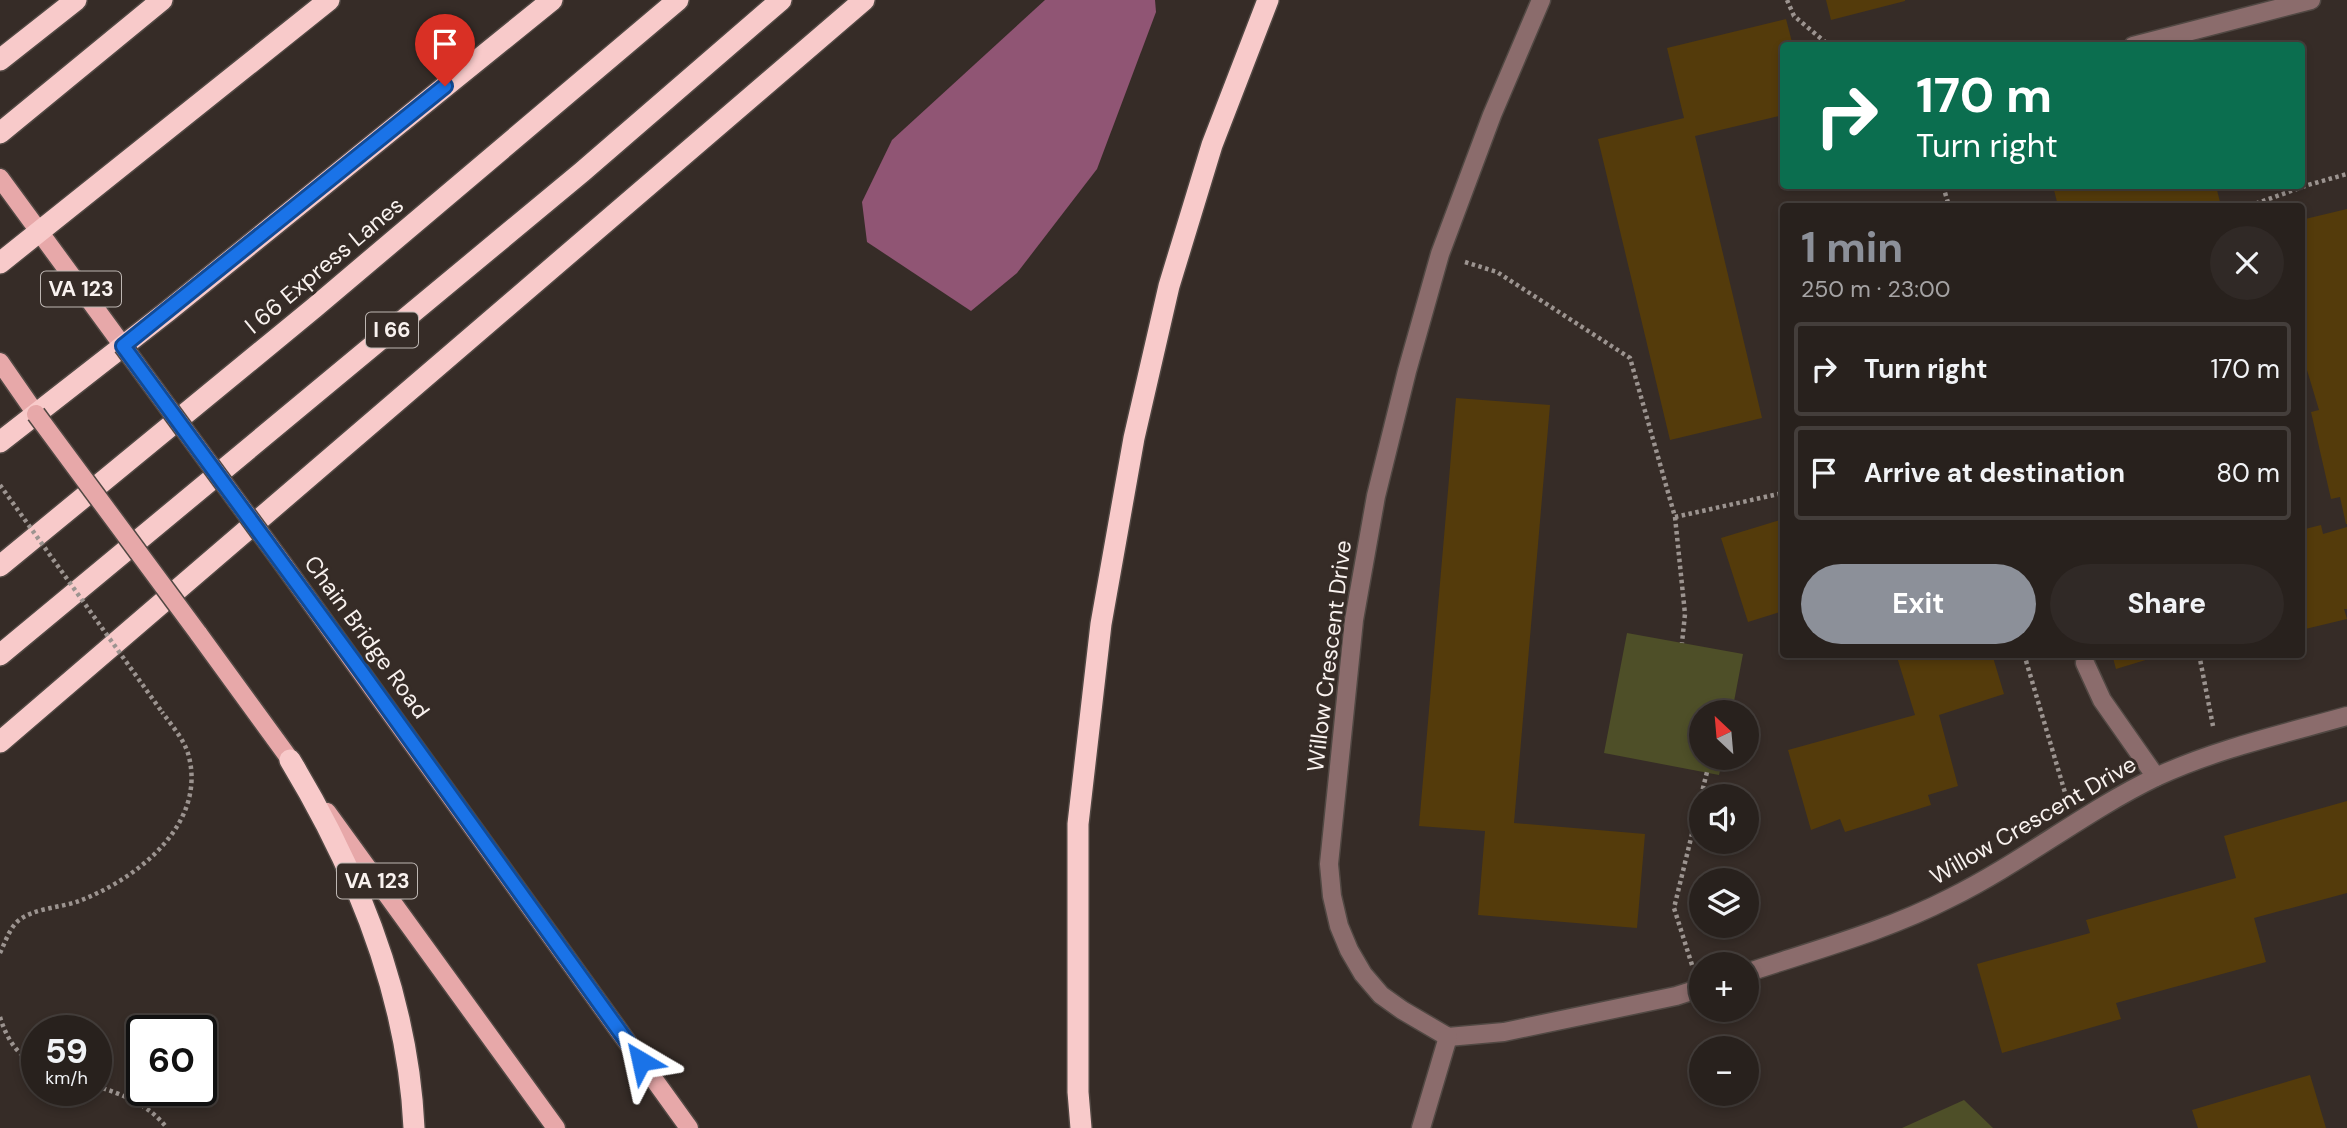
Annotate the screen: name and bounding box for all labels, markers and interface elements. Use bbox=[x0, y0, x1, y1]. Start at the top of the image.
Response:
pin bbox=[415, 14, 475, 86]
icon: arrive bbox=[426, 25, 464, 63]
text: 170 m bbox=[1916, 63, 2052, 127]
icon: right bbox=[1801, 70, 1892, 161]
text: Turn right bbox=[1916, 125, 2058, 167]
street label: I 66 Express Lanes bbox=[239, 191, 409, 339]
text: 1 min bbox=[1801, 220, 1903, 275]
button: close bbox=[2210, 226, 2284, 300]
road number: VA 123 bbox=[41, 272, 121, 306]
text: 250 m · 23:00 bbox=[1801, 274, 1950, 304]
road number: I 66 bbox=[366, 312, 418, 348]
icon: right bbox=[1805, 350, 1843, 388]
text: Turn right bbox=[1864, 352, 1988, 386]
text: 170 m bbox=[2211, 352, 2280, 386]
icon: arrive bbox=[1805, 454, 1843, 492]
text: Arrive at destination bbox=[1864, 456, 2125, 490]
text: 80 m bbox=[2216, 456, 2280, 490]
street label: Willow Crescent Drive bbox=[1300, 538, 1358, 774]
street label: Chain Bridge Road bbox=[298, 550, 436, 724]
button: Exit bbox=[1801, 564, 2036, 644]
button: Share bbox=[2050, 564, 2284, 644]
north arrow bbox=[1689, 700, 1759, 770]
map controls bbox=[1689, 700, 1759, 1106]
street label: Willow Crescent Drive bbox=[1925, 749, 2141, 891]
button: sound bbox=[1689, 784, 1759, 854]
road number: VA 123 bbox=[337, 864, 417, 898]
button: layers bbox=[1689, 868, 1759, 938]
button: + bbox=[1689, 952, 1759, 1022]
speed limit sign: 60 bbox=[126, 1015, 217, 1106]
position arrow bbox=[604, 1024, 678, 1098]
text: 59 bbox=[45, 1028, 88, 1074]
button: − bbox=[1689, 1036, 1759, 1106]
text: km/h bbox=[45, 1066, 88, 1090]

